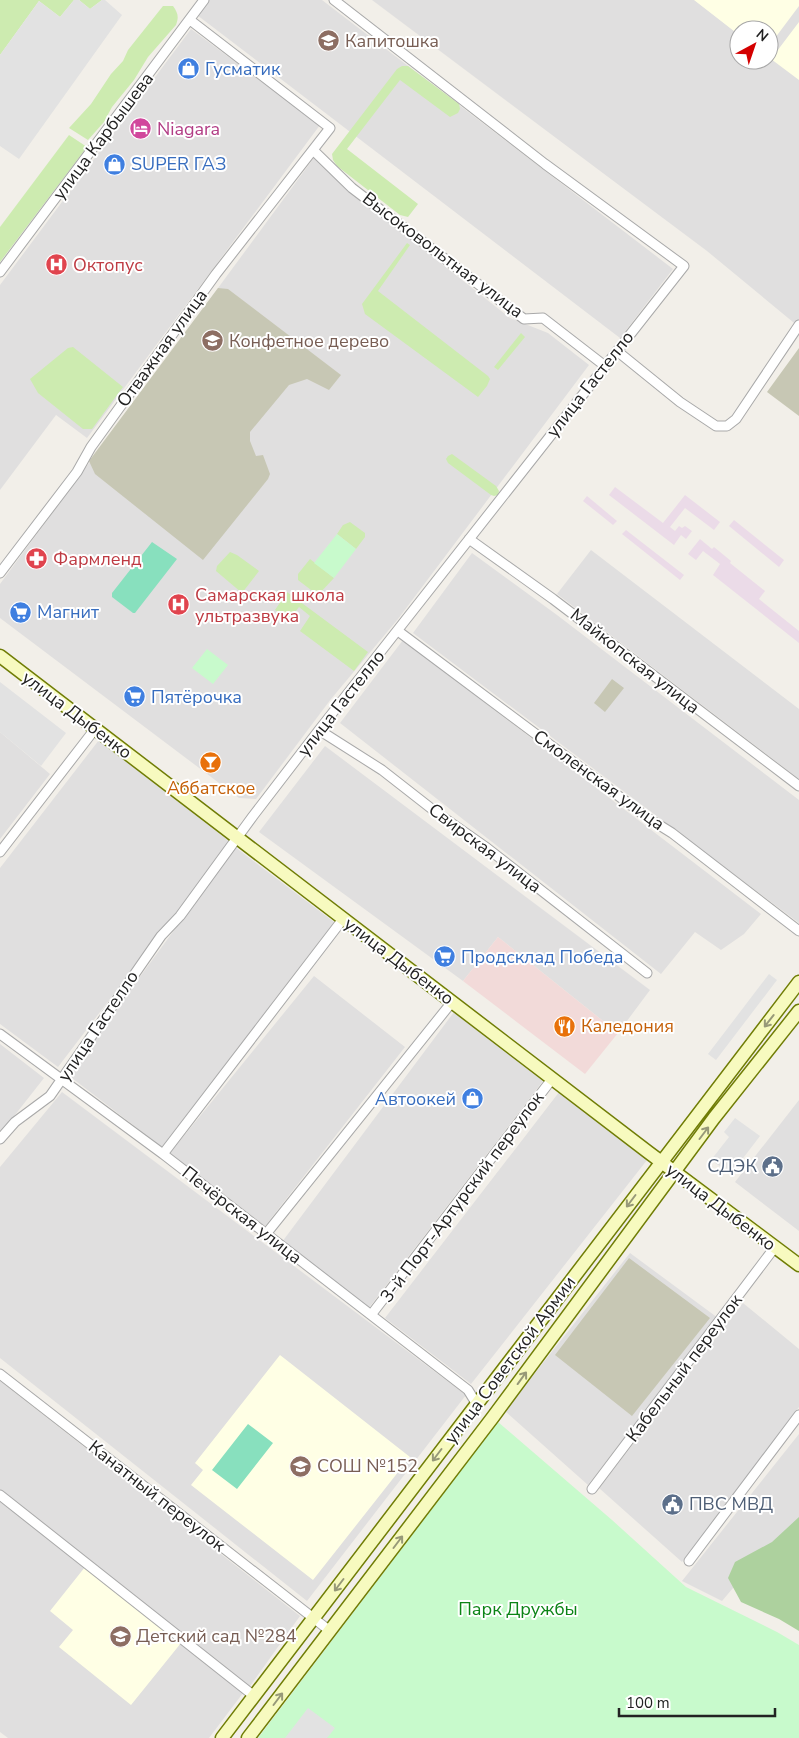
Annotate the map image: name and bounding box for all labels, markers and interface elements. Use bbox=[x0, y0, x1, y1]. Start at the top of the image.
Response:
north arrow bbox=[729, 20, 779, 70]
text: N bbox=[752, 25, 772, 46]
school or university icon: Капитошка bbox=[317, 29, 341, 53]
place label: Капитошка bbox=[345, 29, 439, 53]
shop icon: Гусматик bbox=[177, 57, 201, 81]
place label: Гусматик bbox=[205, 57, 281, 81]
street label: улица Карбышева bbox=[47, 67, 159, 205]
hotel icon: Niagara bbox=[129, 117, 153, 141]
place label: Niagara bbox=[157, 117, 220, 141]
shop icon: SUPER ГАЗ bbox=[103, 152, 127, 176]
place label: SUPER ГАЗ bbox=[131, 152, 227, 176]
street label: Высоковольтная улица bbox=[358, 186, 528, 324]
hospital icon: Октопус bbox=[45, 253, 69, 277]
place label: Октопус bbox=[73, 253, 143, 277]
street label: Отважная улица bbox=[111, 284, 213, 412]
street label: улица Гастелло bbox=[541, 326, 639, 442]
school or university icon: Конфетное дерево bbox=[201, 329, 225, 353]
place label: Конфетное дерево bbox=[229, 329, 389, 353]
pharmacy icon: Фармленд bbox=[25, 547, 49, 571]
place label: Фармленд bbox=[53, 547, 142, 571]
place label: Самарская школа ультразвука bbox=[195, 583, 345, 628]
hospital icon: Самарская школа ультразвука bbox=[167, 593, 191, 617]
supermarket icon: Магнит bbox=[9, 600, 33, 624]
place label: Магнит bbox=[37, 600, 99, 624]
street label: Майкопская улица bbox=[565, 603, 705, 719]
street label: улица Гастелло bbox=[292, 645, 390, 761]
street label: улица Дыбенко bbox=[17, 666, 137, 764]
supermarket icon: Пятёрочка bbox=[123, 685, 147, 709]
place label: Пятёрочка bbox=[151, 685, 242, 709]
street label: Смоленская улица bbox=[528, 724, 670, 836]
bar icon: Аббатское bbox=[199, 751, 223, 775]
place label: Аббатское bbox=[167, 776, 255, 800]
street label: Свирская улица bbox=[424, 798, 546, 898]
street label: улица Дыбенко bbox=[339, 912, 459, 1010]
supermarket icon: Продсклад Победа bbox=[433, 945, 457, 969]
place label: Продсклад Победа bbox=[461, 945, 624, 969]
street label: улица Гастелло bbox=[52, 966, 144, 1086]
restaurant icon: Каледония bbox=[553, 1014, 577, 1038]
place label: Каледония bbox=[581, 1014, 674, 1038]
one-way arrow bbox=[764, 1014, 775, 1027]
street label: 3-й Порт-Артурский переулок bbox=[375, 1086, 550, 1307]
place label: Автоокей bbox=[375, 1087, 456, 1111]
shop icon: Автоокей bbox=[460, 1087, 484, 1111]
one-way arrow bbox=[698, 1127, 709, 1140]
place label: СДЭК bbox=[707, 1154, 757, 1178]
public building icon: СДЭК bbox=[761, 1154, 785, 1178]
street label: улица Дыбенко bbox=[661, 1158, 781, 1256]
street label: Печёрская улица bbox=[177, 1161, 307, 1269]
one-way arrow bbox=[626, 1194, 637, 1207]
street label: улица Советской Армии bbox=[439, 1271, 581, 1449]
street label: Кабельный переулок bbox=[620, 1289, 748, 1447]
one-way arrow bbox=[517, 1372, 528, 1385]
street label: Канатный переулок bbox=[83, 1435, 231, 1557]
one-way arrow bbox=[432, 1448, 442, 1462]
school or university icon: СОШ №152 bbox=[289, 1454, 313, 1478]
place label: СОШ №152 bbox=[317, 1454, 418, 1478]
public building icon: ПВС МВД bbox=[661, 1492, 685, 1516]
place label: ПВС МВД bbox=[689, 1492, 773, 1516]
one-way arrow bbox=[392, 1536, 403, 1549]
one-way arrow bbox=[334, 1578, 344, 1592]
park label: Парк Дружбы bbox=[458, 1597, 578, 1621]
school or university icon: Детский сад №284 bbox=[108, 1624, 132, 1648]
place label: Детский сад №284 bbox=[136, 1624, 297, 1648]
scale bar bbox=[619, 1686, 775, 1718]
one-way arrow bbox=[273, 1692, 283, 1706]
text: 100 m bbox=[626, 1693, 670, 1713]

